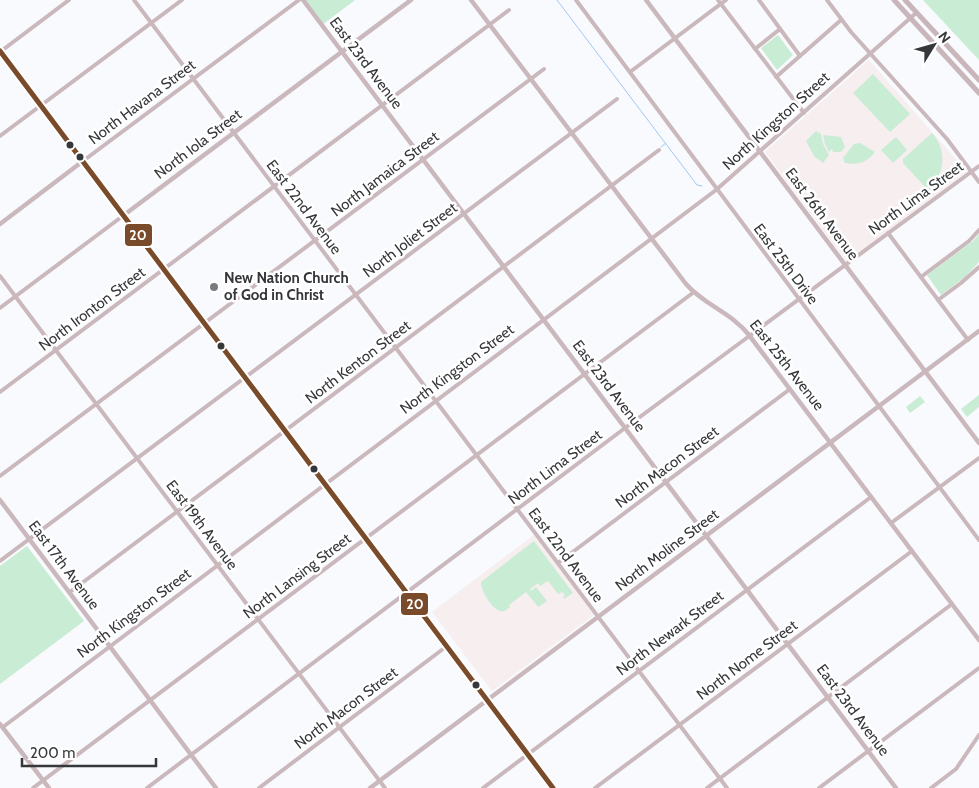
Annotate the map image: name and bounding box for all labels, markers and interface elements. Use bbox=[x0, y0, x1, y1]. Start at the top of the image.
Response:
street label: East 23rd Avenue bbox=[326, 14, 406, 113]
north arrow bbox=[909, 20, 959, 70]
text: N bbox=[934, 28, 955, 47]
street label: North Havana Street bbox=[85, 56, 199, 148]
street label: North Kingston Street bbox=[719, 68, 833, 174]
street label: North Iola Street bbox=[151, 105, 245, 183]
street label: North Jamaica Street bbox=[328, 128, 442, 220]
unlabelled marker bbox=[65, 140, 75, 150]
unlabelled marker bbox=[75, 152, 85, 162]
street label: East 22nd Avenue bbox=[263, 156, 346, 258]
street label: North Lima Street bbox=[865, 158, 967, 238]
street label: East 26th Avenue bbox=[782, 164, 863, 264]
street label: North Joliet Street bbox=[359, 199, 461, 281]
street label: East 25th Drive bbox=[750, 220, 822, 308]
line badge: 20 bbox=[124, 223, 153, 247]
text: 20 bbox=[129, 226, 147, 244]
street label: North Ironton Street bbox=[35, 263, 149, 355]
place label: New Nation Church of God in Christ bbox=[224, 269, 349, 304]
marker: New Nation Church of God in Christ bbox=[208, 281, 220, 293]
street label: North Kenton Street bbox=[302, 316, 414, 408]
street label: East 25th Avenue bbox=[746, 316, 828, 414]
street label: North Kingston Street bbox=[397, 320, 517, 418]
street label: East 23rd Avenue bbox=[569, 337, 649, 436]
unlabelled marker bbox=[216, 341, 226, 351]
street label: North Macon Street bbox=[612, 422, 722, 512]
street label: North Lima Street bbox=[505, 426, 605, 508]
unlabelled marker bbox=[309, 464, 319, 474]
street label: East 19th Avenue bbox=[162, 477, 242, 574]
street label: East 22nd Avenue bbox=[525, 504, 608, 606]
street label: North Moline Street bbox=[612, 505, 722, 595]
street label: East 17th Avenue bbox=[25, 517, 103, 613]
street label: North Lansing Street bbox=[240, 530, 354, 622]
street label: North Kingston Street bbox=[74, 564, 194, 662]
street label: North Newark Street bbox=[613, 587, 727, 679]
line badge: 20 bbox=[400, 592, 429, 616]
text: 20 bbox=[406, 595, 424, 613]
street label: North Nome Street bbox=[693, 616, 801, 704]
street label: East 23rd Avenue bbox=[813, 661, 893, 760]
street label: North Macon Street bbox=[291, 663, 401, 753]
unlabelled marker bbox=[471, 680, 481, 690]
scale bar bbox=[22, 736, 156, 768]
text: 200 m bbox=[30, 744, 75, 762]

